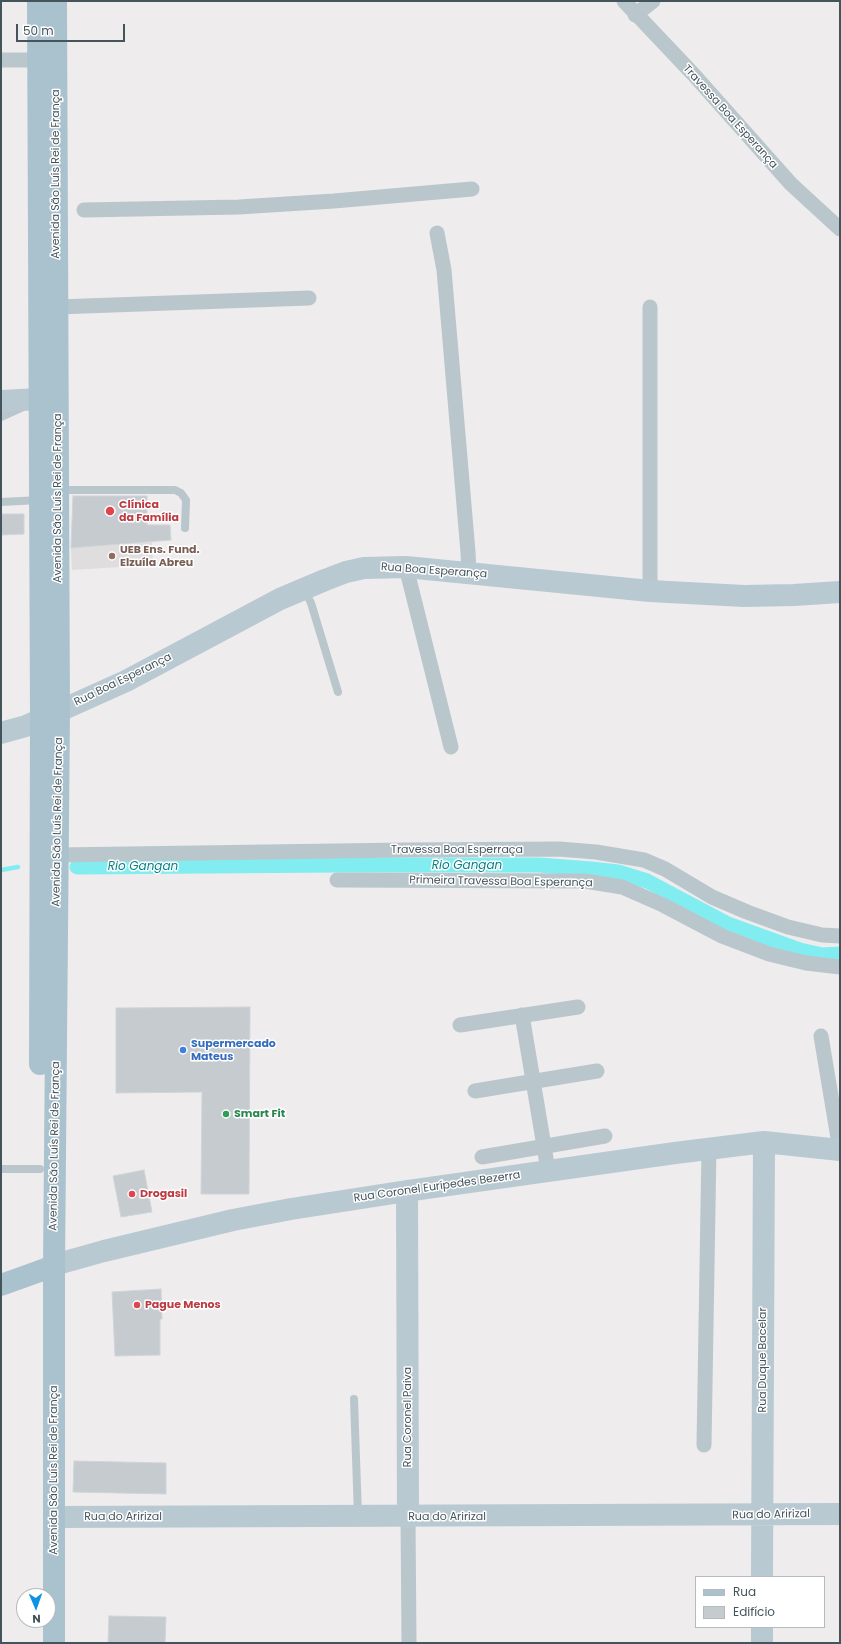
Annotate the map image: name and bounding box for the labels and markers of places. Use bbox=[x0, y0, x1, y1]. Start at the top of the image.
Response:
place label: Clínica da Família bbox=[119, 498, 179, 524]
marker: Clínica da Família bbox=[104, 505, 116, 517]
place label: UEB Ens. Fund. Elzuíla Abreu bbox=[120, 543, 200, 569]
marker: UEB Ens. Fund. Elzuíla Abreu bbox=[107, 551, 117, 561]
place label: Supermercado Mateus bbox=[191, 1037, 276, 1063]
marker: Supermercado Mateus bbox=[178, 1045, 188, 1055]
place label: Smart Fit bbox=[234, 1107, 285, 1121]
marker: Smart Fit bbox=[221, 1109, 231, 1119]
place label: Drogasil bbox=[140, 1187, 187, 1201]
marker: Drogasil bbox=[127, 1189, 137, 1199]
place label: Pague Menos bbox=[145, 1298, 221, 1312]
marker: Pague Menos bbox=[132, 1300, 142, 1310]

